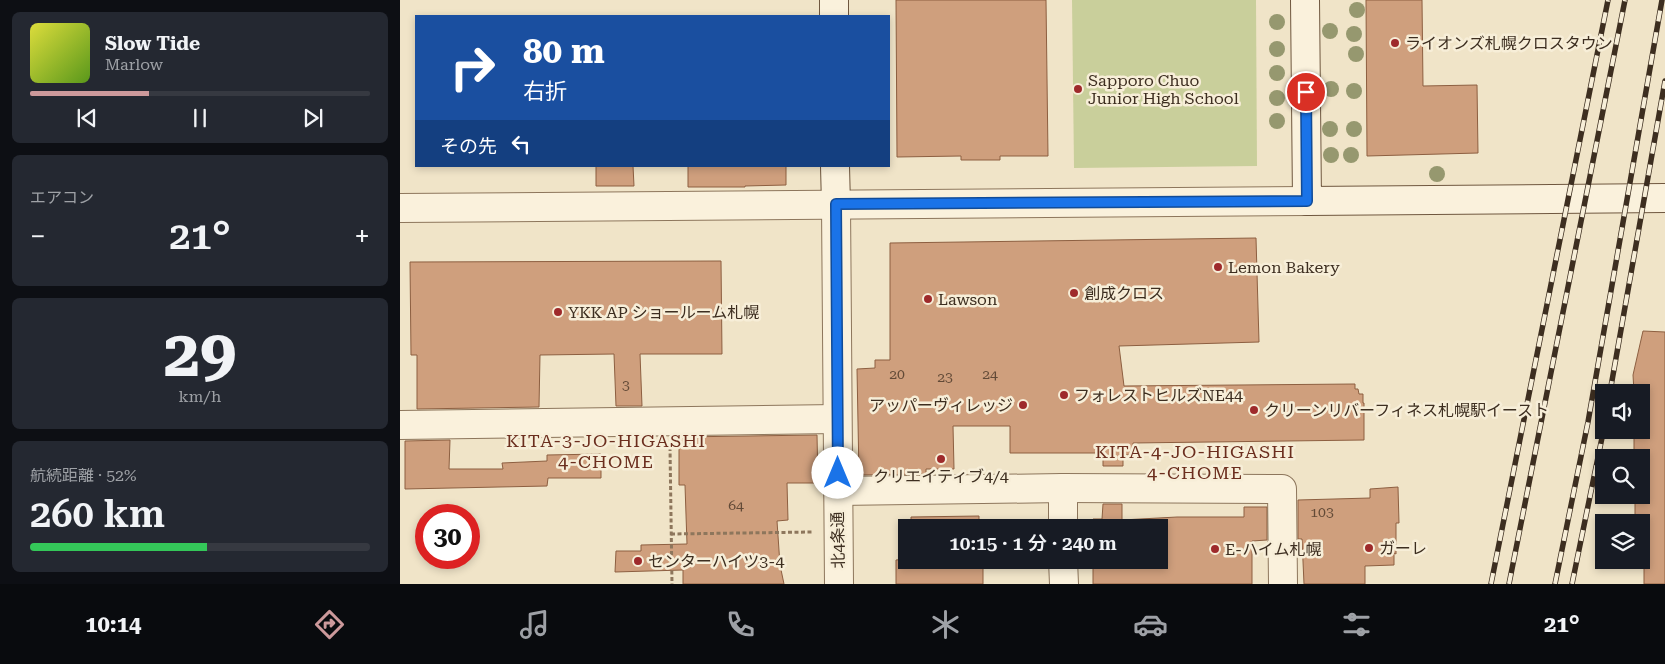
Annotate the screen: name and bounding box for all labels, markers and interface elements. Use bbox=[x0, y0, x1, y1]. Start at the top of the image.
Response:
text: 80 m bbox=[523, 31, 605, 72]
text: Slow Tide bbox=[105, 32, 200, 55]
place label: ライオンズ札幌クロスタウン bbox=[1405, 34, 1613, 53]
icon: right bbox=[440, 35, 505, 100]
marker: ライオンズ札幌クロスタウン bbox=[1389, 37, 1401, 49]
text: Marlow bbox=[105, 55, 163, 74]
place label: Sapporo Chuo Junior High School bbox=[1088, 71, 1239, 108]
pin bbox=[1285, 71, 1327, 113]
icon: arrive bbox=[1292, 78, 1320, 106]
text: 右折 bbox=[523, 79, 567, 104]
marker: Sapporo Chuo Junior High School bbox=[1072, 83, 1084, 95]
icon: previous bbox=[73, 104, 101, 132]
icon: pause bbox=[186, 104, 214, 132]
icon: next bbox=[299, 104, 327, 132]
icon: left bbox=[507, 130, 535, 158]
text: その先 bbox=[440, 135, 497, 158]
text: エアコン bbox=[30, 188, 94, 207]
text: 21° bbox=[169, 214, 231, 258]
text: − bbox=[30, 220, 46, 253]
text: + bbox=[354, 220, 370, 253]
place label: Lemon Bakery bbox=[1228, 258, 1340, 277]
marker: Lemon Bakery bbox=[1212, 261, 1224, 273]
place label: 創成クロス bbox=[1084, 284, 1164, 303]
marker: 創成クロス bbox=[1068, 287, 1080, 299]
place label: Lawson bbox=[938, 290, 997, 309]
marker: Lawson bbox=[922, 293, 934, 305]
place label: YKK AP ショールーム札幌 bbox=[568, 303, 759, 322]
marker: YKK AP ショールーム札幌 bbox=[552, 306, 564, 318]
text: 29 bbox=[164, 316, 236, 392]
house number: 20 bbox=[889, 366, 905, 382]
house number: 24 bbox=[982, 366, 998, 382]
house number: 23 bbox=[937, 369, 953, 385]
house number: 3 bbox=[622, 377, 630, 393]
map controls bbox=[1595, 384, 1650, 569]
button: sound bbox=[1595, 384, 1650, 439]
place label: フォレストヒルズNE44 bbox=[1074, 386, 1243, 405]
text: km/h bbox=[179, 387, 221, 406]
marker: フォレストヒルズNE44 bbox=[1058, 389, 1070, 401]
place label: アッパーヴィレッジ bbox=[869, 396, 1013, 415]
marker: アッパーヴィレッジ bbox=[1017, 399, 1029, 411]
place label: クリーンリバーフィネス札幌駅イースト bbox=[1264, 401, 1549, 420]
marker: クリーンリバーフィネス札幌駅イースト bbox=[1248, 404, 1260, 416]
district label: KITA-3-JO-HIGASHI 4-CHOME bbox=[506, 430, 706, 472]
district label: KITA-4-JO-HIGASHI 4-CHOME bbox=[1095, 441, 1295, 483]
position arrow bbox=[811, 446, 863, 498]
button: search bbox=[1595, 449, 1650, 504]
marker: クリエイティブ4/4 bbox=[935, 453, 947, 465]
text: 航続距離 · 52% bbox=[30, 466, 137, 485]
place label: クリエイティブ4/4 bbox=[873, 467, 1009, 486]
text: 260 km bbox=[30, 492, 165, 536]
house number: 64 bbox=[728, 497, 744, 513]
speed limit sign: 30 bbox=[415, 504, 480, 569]
house number: 103 bbox=[1310, 504, 1334, 520]
street label: 北4条通 bbox=[828, 511, 848, 569]
button: layers bbox=[1595, 514, 1650, 569]
text: 10:15 · 1 分 · 240 m bbox=[949, 532, 1117, 555]
place label: ガーレ bbox=[1379, 539, 1427, 558]
place label: E-ハイム札幌 bbox=[1225, 540, 1322, 559]
marker: ガーレ bbox=[1363, 542, 1375, 554]
marker: E-ハイム札幌 bbox=[1209, 543, 1221, 555]
place label: センターハイツ3-4 bbox=[648, 552, 784, 571]
marker: センターハイツ3-4 bbox=[632, 555, 644, 567]
icon: directions bbox=[312, 607, 347, 642]
icon: music bbox=[517, 607, 552, 642]
icon: phone bbox=[723, 607, 758, 642]
icon: climate bbox=[928, 607, 963, 642]
icon: car bbox=[1133, 607, 1168, 642]
icon: filters bbox=[1339, 607, 1374, 642]
text: 10:14 bbox=[85, 612, 141, 637]
text: 21° bbox=[1544, 612, 1580, 637]

